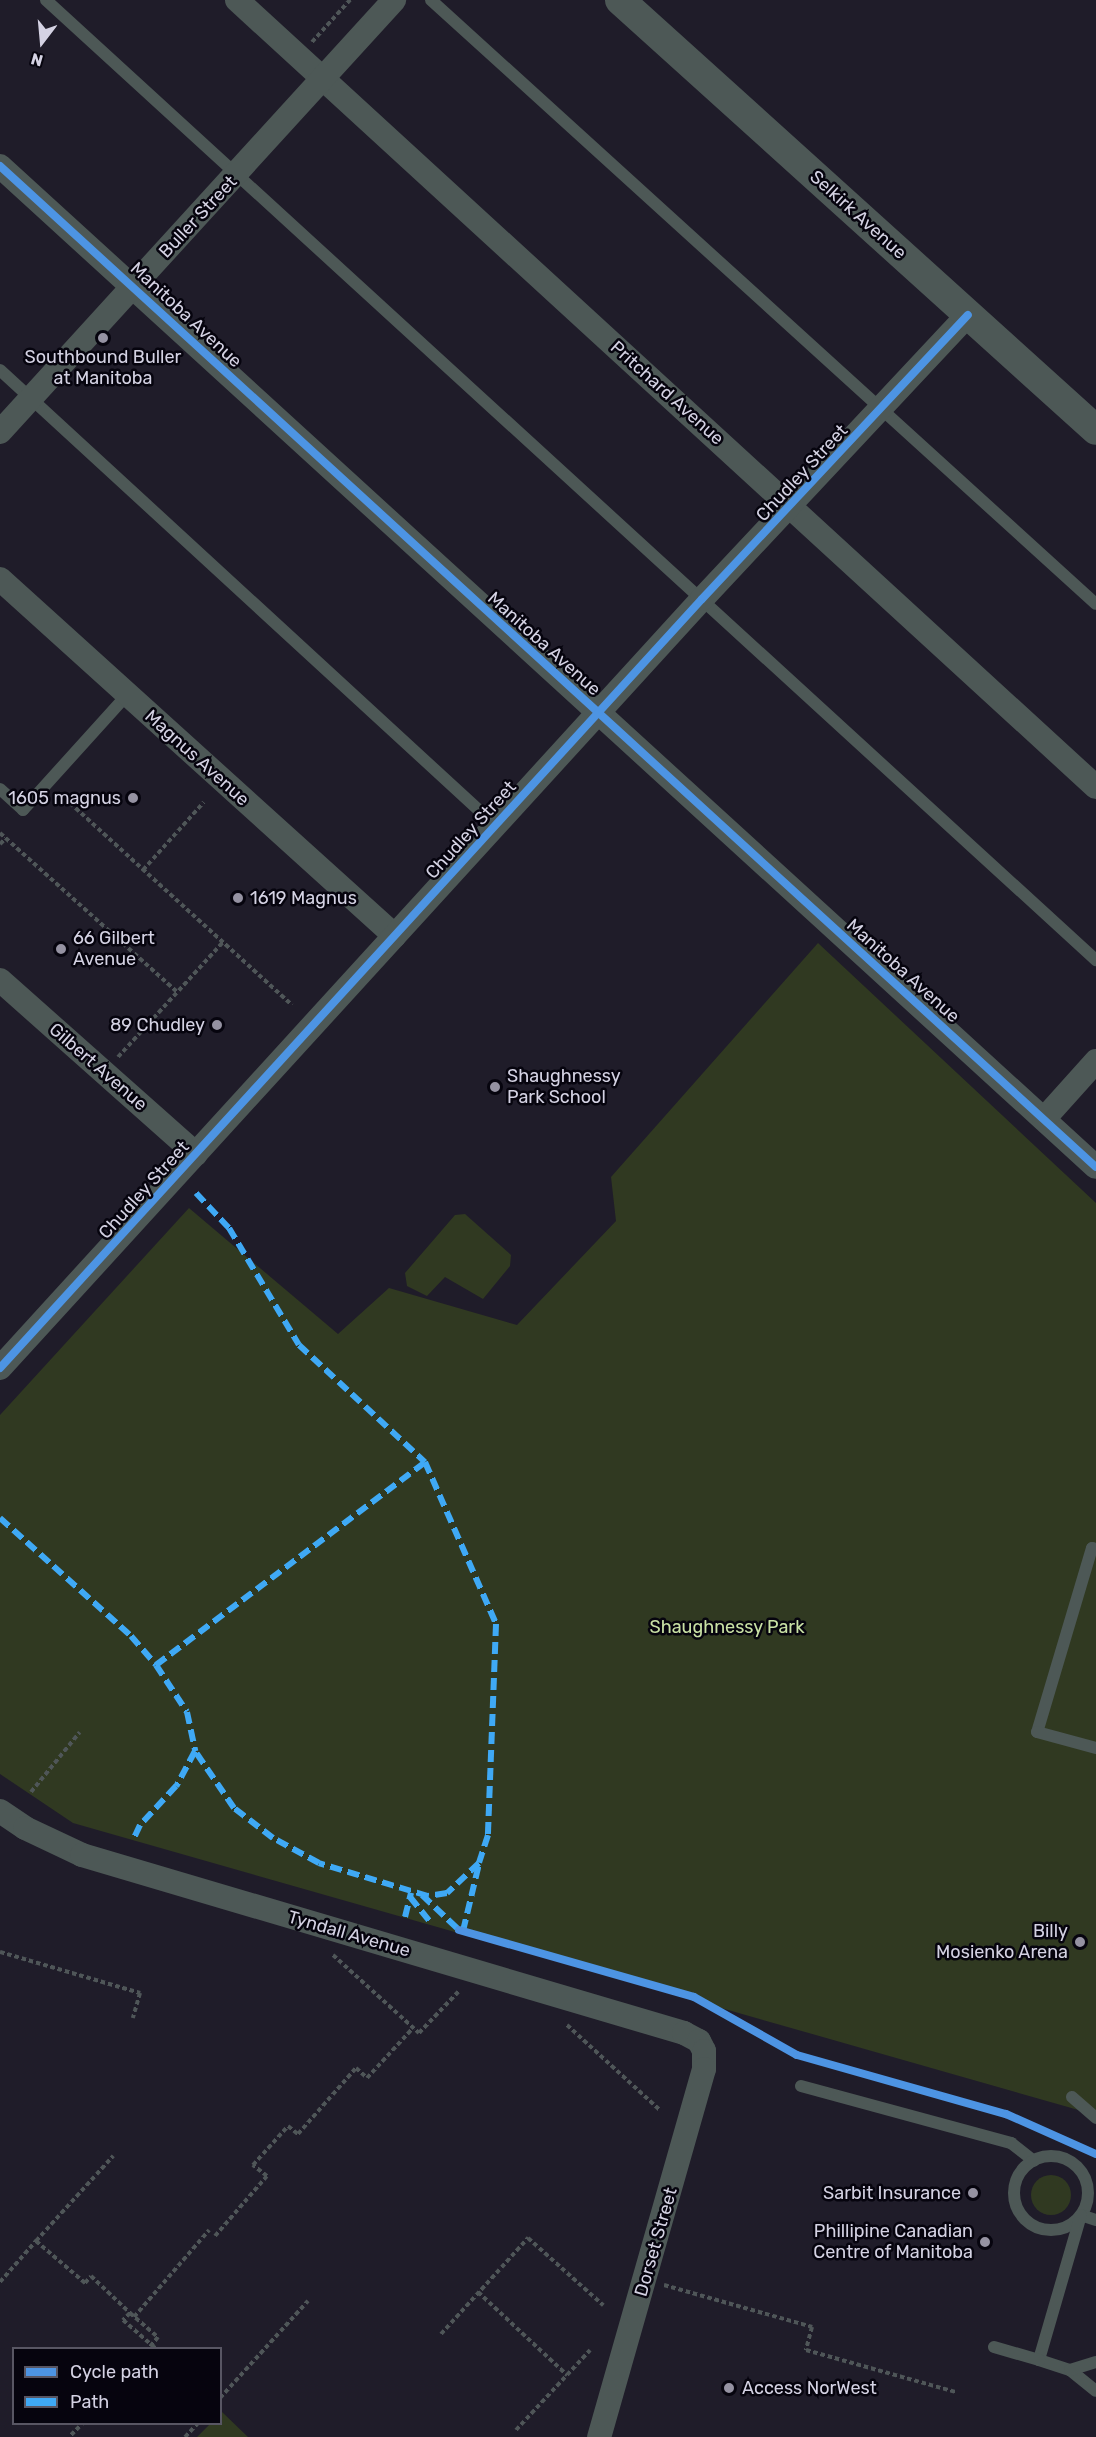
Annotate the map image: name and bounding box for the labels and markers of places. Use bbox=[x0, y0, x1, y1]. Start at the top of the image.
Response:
marker: Southbound Buller at Manitoba bbox=[96, 331, 110, 345]
place label: Southbound Buller at Manitoba bbox=[25, 347, 181, 389]
place label: 1605 magnus bbox=[8, 787, 121, 809]
marker: 1605 magnus bbox=[126, 791, 140, 805]
place label: 1619 Magnus bbox=[250, 887, 357, 909]
marker: 1619 Magnus bbox=[231, 891, 245, 905]
place label: 66 Gilbert Avenue bbox=[73, 928, 155, 970]
marker: 66 Gilbert Avenue bbox=[54, 942, 68, 956]
place label: 89 Chudley bbox=[110, 1014, 205, 1036]
marker: 89 Chudley bbox=[210, 1018, 224, 1032]
place label: Shaughnessy Park School bbox=[507, 1066, 621, 1108]
marker: Shaughnessy Park School bbox=[488, 1080, 502, 1094]
place label: Billy Mosienko Arena bbox=[936, 1921, 1068, 1964]
marker: Billy Mosienko Arena bbox=[1073, 1935, 1087, 1949]
place label: Sarbit Insurance bbox=[823, 2182, 961, 2204]
marker: Sarbit Insurance bbox=[966, 2186, 980, 2200]
place label: Phillipine Canadian Centre of Manitoba bbox=[813, 2221, 973, 2264]
marker: Phillipine Canadian Centre of Manitoba bbox=[978, 2235, 992, 2249]
place label: Access NorWest bbox=[742, 2377, 877, 2399]
marker: Access NorWest bbox=[720, 2379, 738, 2397]

